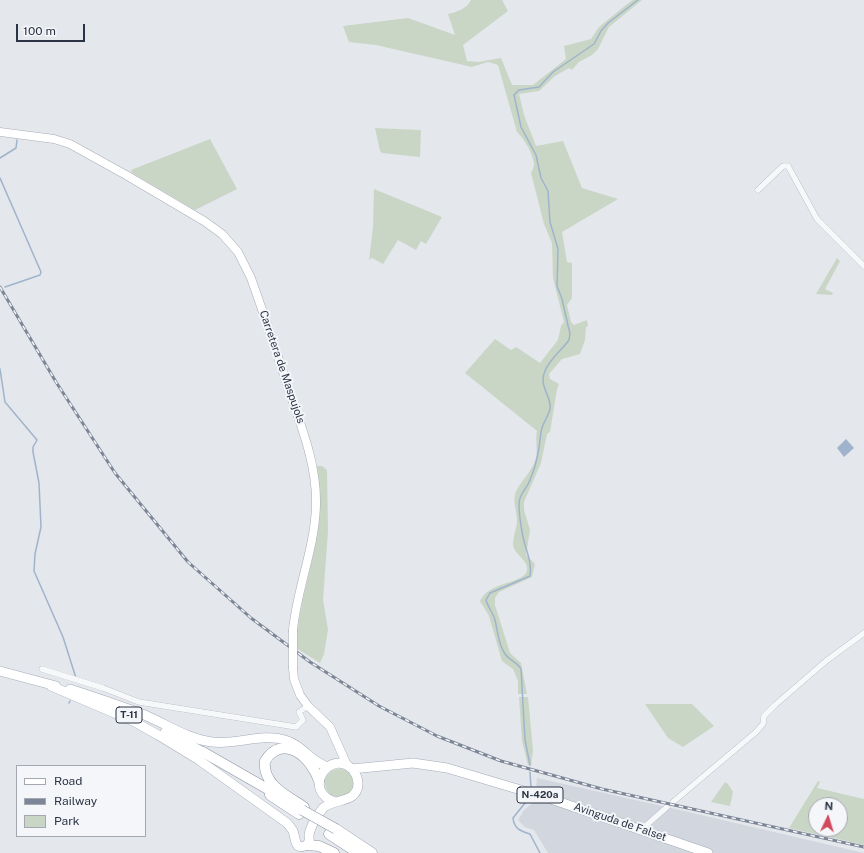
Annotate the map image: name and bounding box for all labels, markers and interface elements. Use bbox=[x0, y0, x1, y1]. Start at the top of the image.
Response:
scale bar bbox=[18, 16, 87, 42]
text: 100 m bbox=[23, 24, 56, 38]
street label: Carretera de Maspujols bbox=[256, 309, 308, 425]
road number: T-11 bbox=[116, 707, 142, 723]
legend bbox=[16, 765, 146, 837]
text: Road bbox=[54, 774, 82, 788]
road number: N-420a bbox=[517, 787, 563, 803]
text: Railway bbox=[54, 794, 97, 808]
north arrow bbox=[808, 797, 848, 837]
street label: Avinguda de Falset bbox=[572, 800, 668, 844]
text: N bbox=[824, 800, 833, 812]
text: Park bbox=[54, 814, 80, 828]

